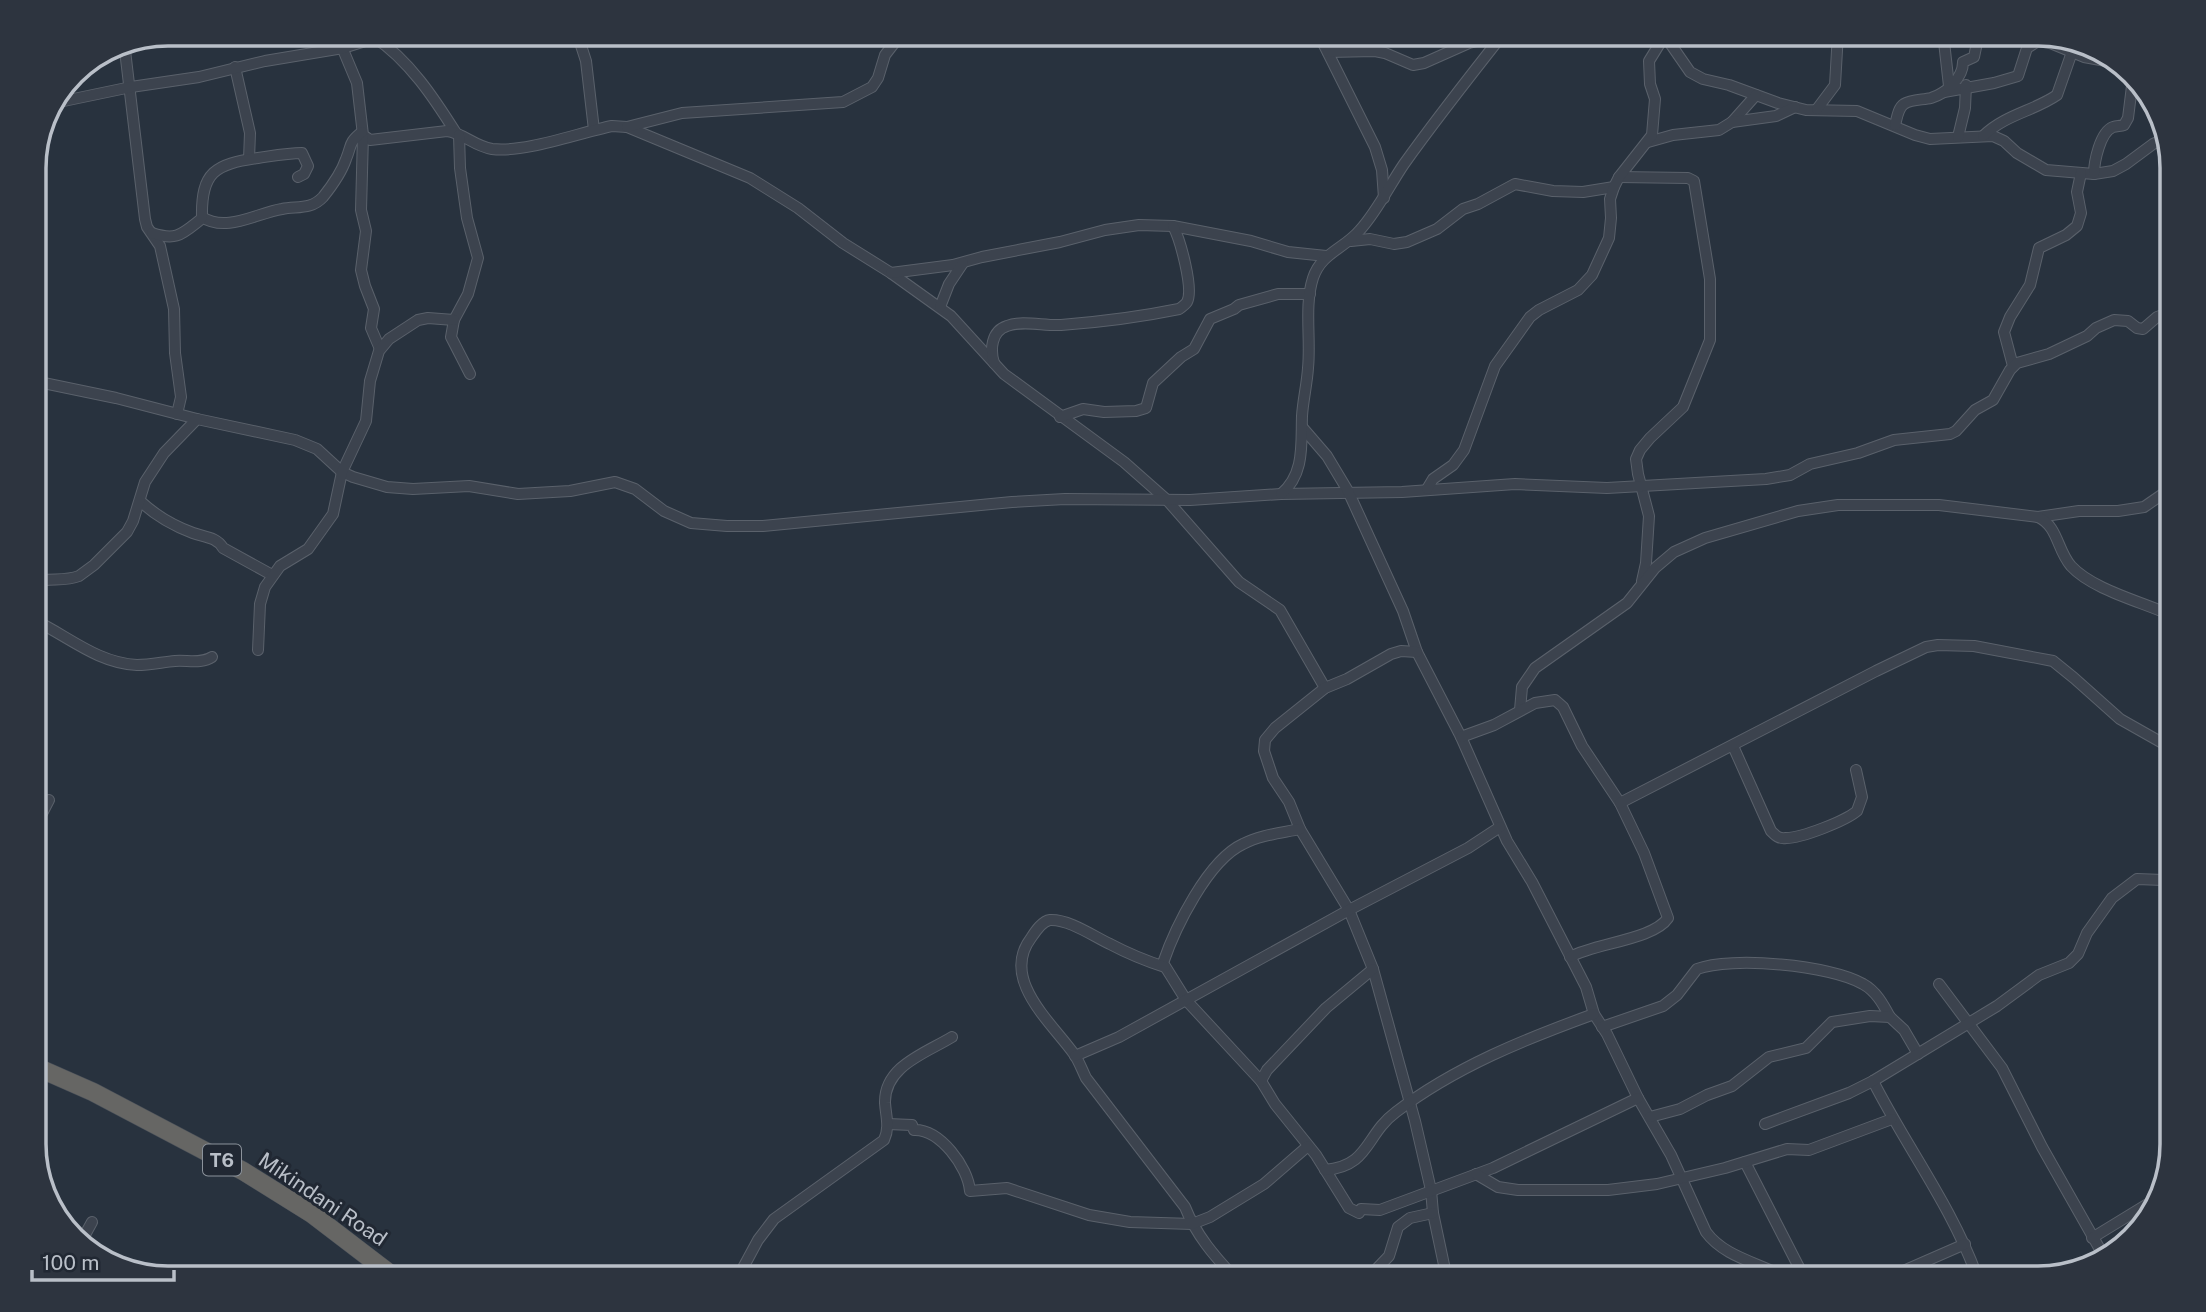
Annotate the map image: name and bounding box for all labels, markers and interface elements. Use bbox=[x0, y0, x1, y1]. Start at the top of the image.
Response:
road number: T6 bbox=[203, 1144, 241, 1176]
street label: Mikindani Road bbox=[254, 1147, 392, 1251]
scale bar bbox=[32, 1238, 173, 1282]
text: 100 m bbox=[42, 1250, 99, 1275]

